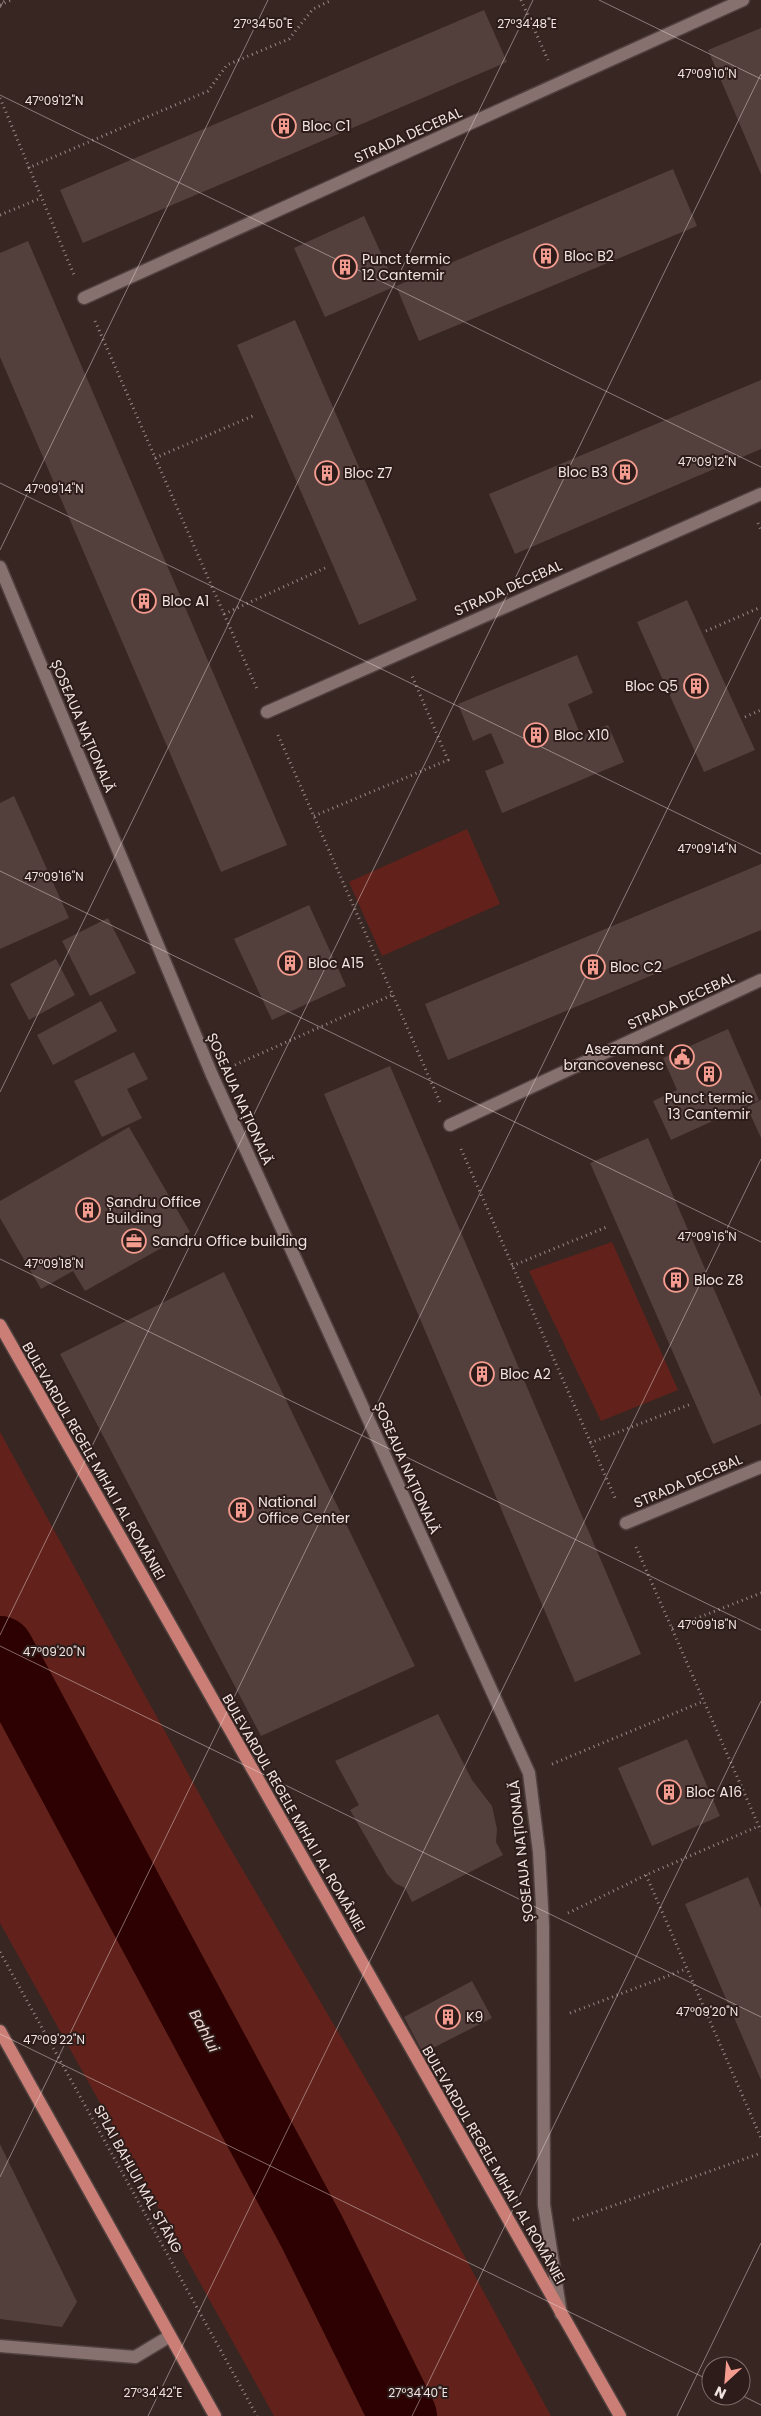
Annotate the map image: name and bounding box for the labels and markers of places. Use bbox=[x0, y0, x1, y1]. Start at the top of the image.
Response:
building icon: Bloc C1 bbox=[271, 113, 297, 139]
place label: Bloc C1 bbox=[302, 116, 351, 136]
building icon: Bloc B2 bbox=[533, 243, 559, 269]
place label: Bloc B2 bbox=[564, 246, 614, 266]
place label: Punct termic 12 Cantemir bbox=[362, 249, 451, 285]
building icon: Punct termic 12 Cantemir bbox=[332, 254, 358, 280]
building icon: Bloc B3 bbox=[612, 459, 638, 485]
building icon: Bloc Z7 bbox=[314, 460, 340, 486]
place label: Bloc B3 bbox=[558, 462, 608, 482]
place label: Bloc Z7 bbox=[344, 463, 393, 483]
building icon: Bloc A1 bbox=[131, 588, 157, 614]
place label: Bloc A1 bbox=[162, 591, 209, 611]
building icon: Bloc Q5 bbox=[683, 673, 709, 699]
place label: Bloc Q5 bbox=[625, 676, 678, 696]
building icon: Bloc X10 bbox=[523, 722, 549, 748]
place label: Bloc X10 bbox=[554, 725, 609, 745]
building icon: Bloc A15 bbox=[277, 950, 303, 976]
place label: Bloc A15 bbox=[308, 953, 364, 973]
building icon: Bloc C2 bbox=[580, 954, 606, 980]
place label: Bloc C2 bbox=[610, 957, 662, 977]
place label: Asezamant brancovenesc bbox=[563, 1039, 664, 1075]
public building icon: Asezamant brancovenesc bbox=[669, 1044, 695, 1070]
building icon: Punct termic 13 Cantemir bbox=[696, 1061, 722, 1087]
place label: Punct termic 13 Cantemir bbox=[665, 1088, 753, 1124]
place label: Șandru Office Building bbox=[106, 1192, 201, 1228]
building icon: Șandru Office Building bbox=[75, 1197, 101, 1223]
office icon: Sandru Office building bbox=[121, 1228, 147, 1254]
place label: Sandru Office building bbox=[152, 1231, 307, 1251]
building icon: Bloc Z8 bbox=[663, 1267, 689, 1293]
place label: Bloc Z8 bbox=[694, 1270, 744, 1290]
building icon: Bloc A2 bbox=[469, 1361, 495, 1387]
place label: Bloc A2 bbox=[500, 1364, 551, 1384]
place label: National Office Center bbox=[258, 1492, 350, 1528]
building icon: National Office Center bbox=[228, 1497, 254, 1523]
building icon: Bloc A16 bbox=[656, 1779, 682, 1805]
place label: Bloc A16 bbox=[686, 1782, 742, 1802]
building icon: K9 bbox=[435, 2004, 461, 2030]
place label: K9 bbox=[466, 2007, 483, 2027]

